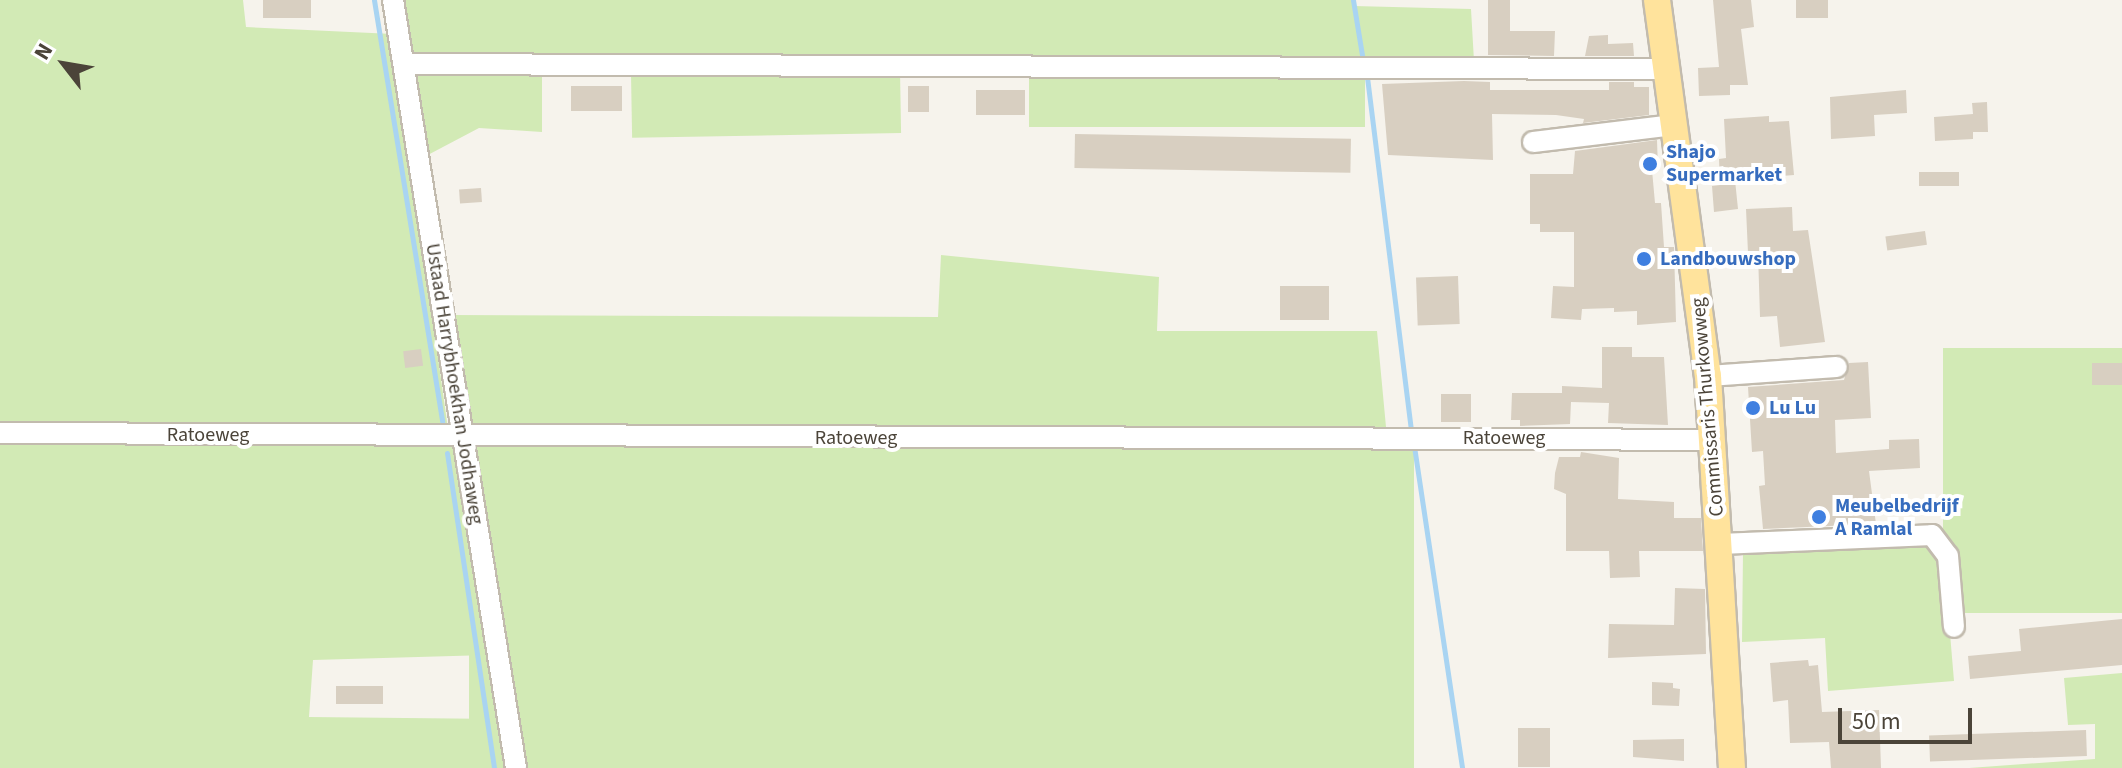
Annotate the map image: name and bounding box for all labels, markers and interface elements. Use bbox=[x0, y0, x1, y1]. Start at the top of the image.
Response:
north arrow bbox=[24, 24, 104, 104]
text: N bbox=[26, 37, 61, 66]
place label: Shajo Supermarket bbox=[1666, 140, 1782, 187]
marker: Shajo Supermarket bbox=[1641, 155, 1659, 173]
street label: Ustaad Harrybhoekhan Jodhaweg bbox=[420, 242, 488, 526]
place label: Landbouwshop bbox=[1660, 247, 1796, 271]
marker: Landbouwshop bbox=[1635, 250, 1653, 268]
street label: Commissaris Thurkowweg bbox=[1686, 297, 1730, 517]
place label: Lu Lu bbox=[1769, 396, 1816, 420]
marker: Lu Lu bbox=[1744, 399, 1762, 417]
street label: Ratoeweg bbox=[167, 423, 249, 447]
street label: Ratoeweg bbox=[815, 426, 897, 450]
street label: Ratoeweg bbox=[1463, 426, 1545, 450]
place label: Meubelbedrijf A Ramlal bbox=[1835, 494, 1959, 541]
marker: Meubelbedrijf A Ramlal bbox=[1810, 508, 1828, 526]
scale bar bbox=[1842, 692, 1976, 742]
text: 50 m bbox=[1852, 704, 1901, 739]

